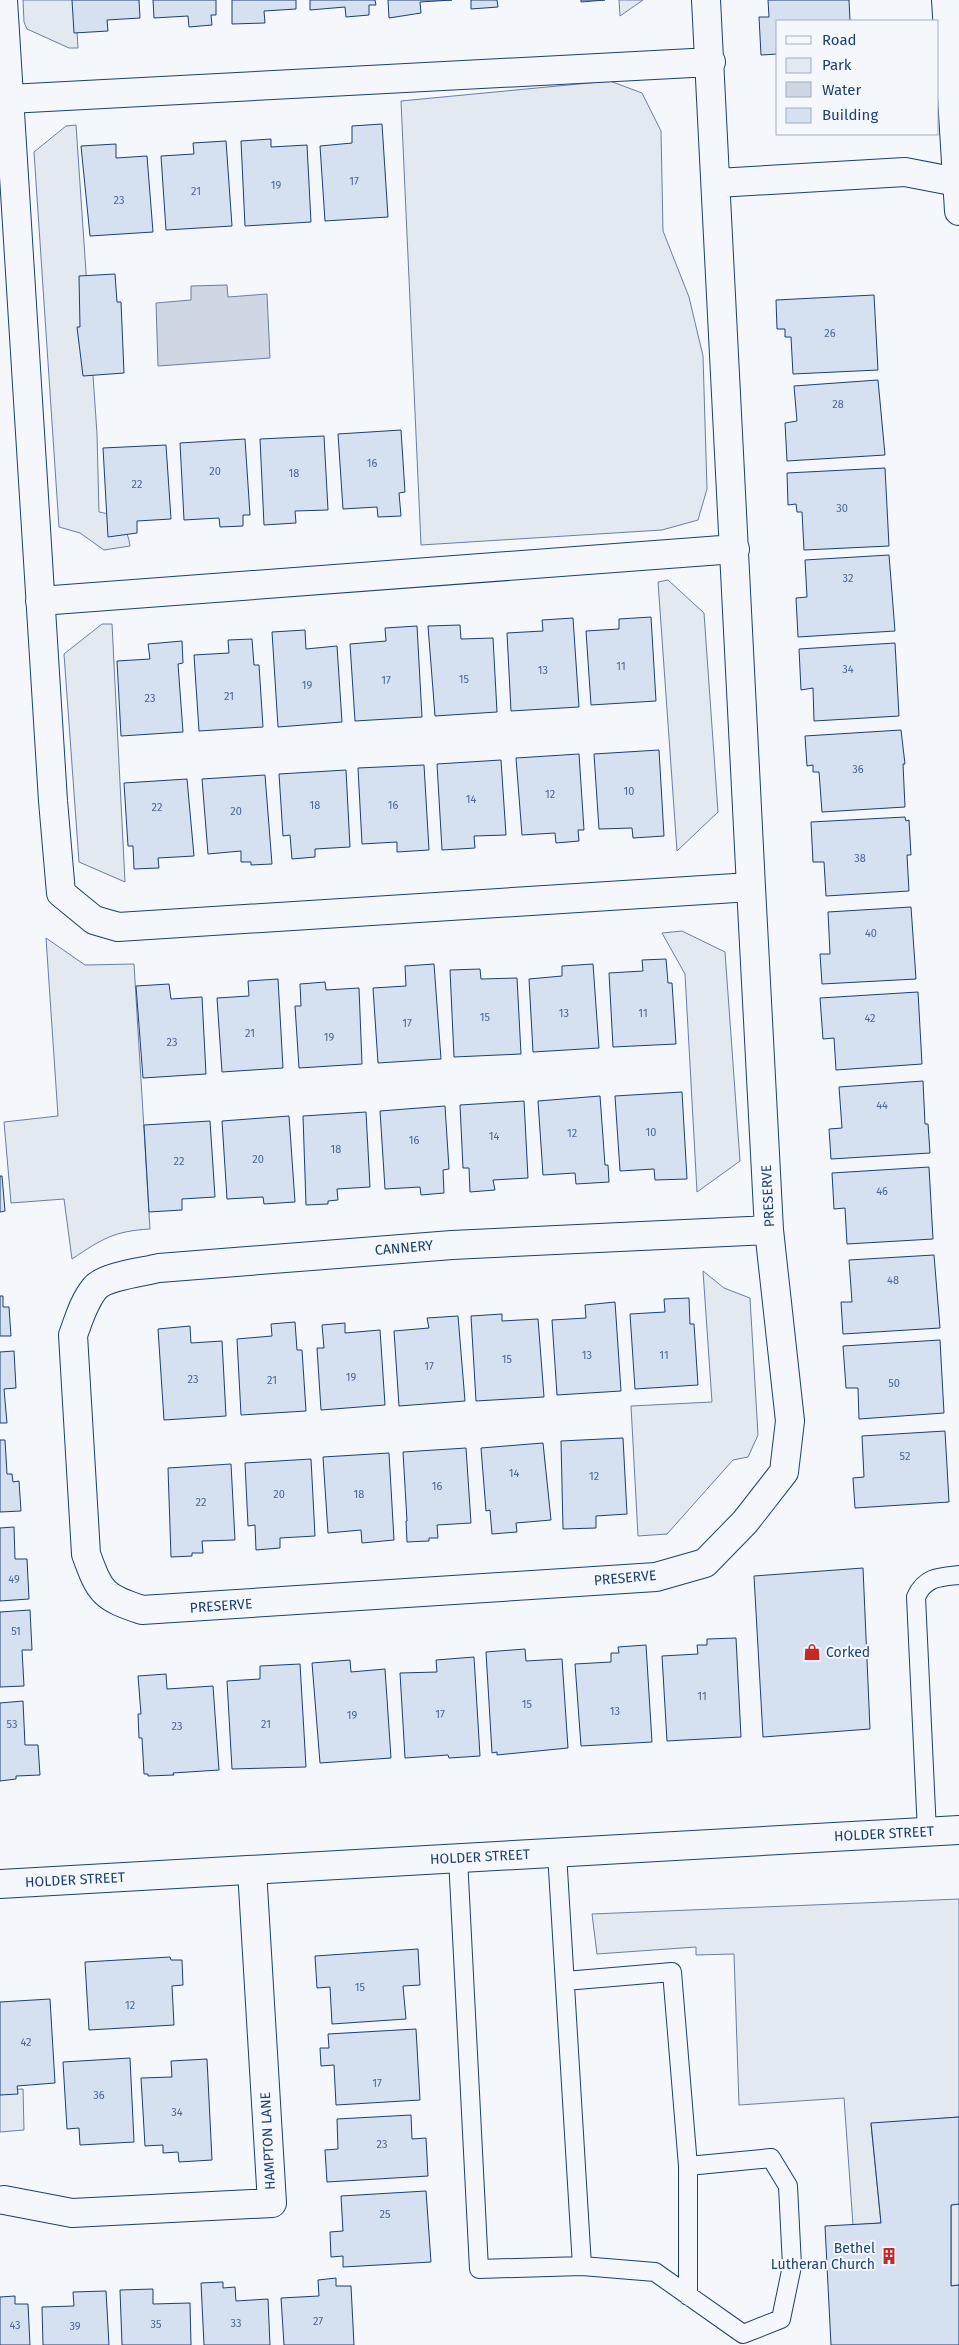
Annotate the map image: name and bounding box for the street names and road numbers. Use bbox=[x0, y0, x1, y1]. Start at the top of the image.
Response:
street label: PRESERVE bbox=[758, 1164, 778, 1228]
street label: CANNERY bbox=[374, 1237, 434, 1259]
street label: PRESERVE bbox=[593, 1567, 657, 1589]
street label: PRESERVE bbox=[189, 1595, 253, 1617]
street label: HOLDER STREET bbox=[834, 1823, 935, 1845]
street label: HOLDER STREET bbox=[430, 1846, 531, 1868]
street label: HOLDER STREET bbox=[25, 1869, 126, 1891]
street label: HAMPTON LANE bbox=[257, 2092, 279, 2190]

